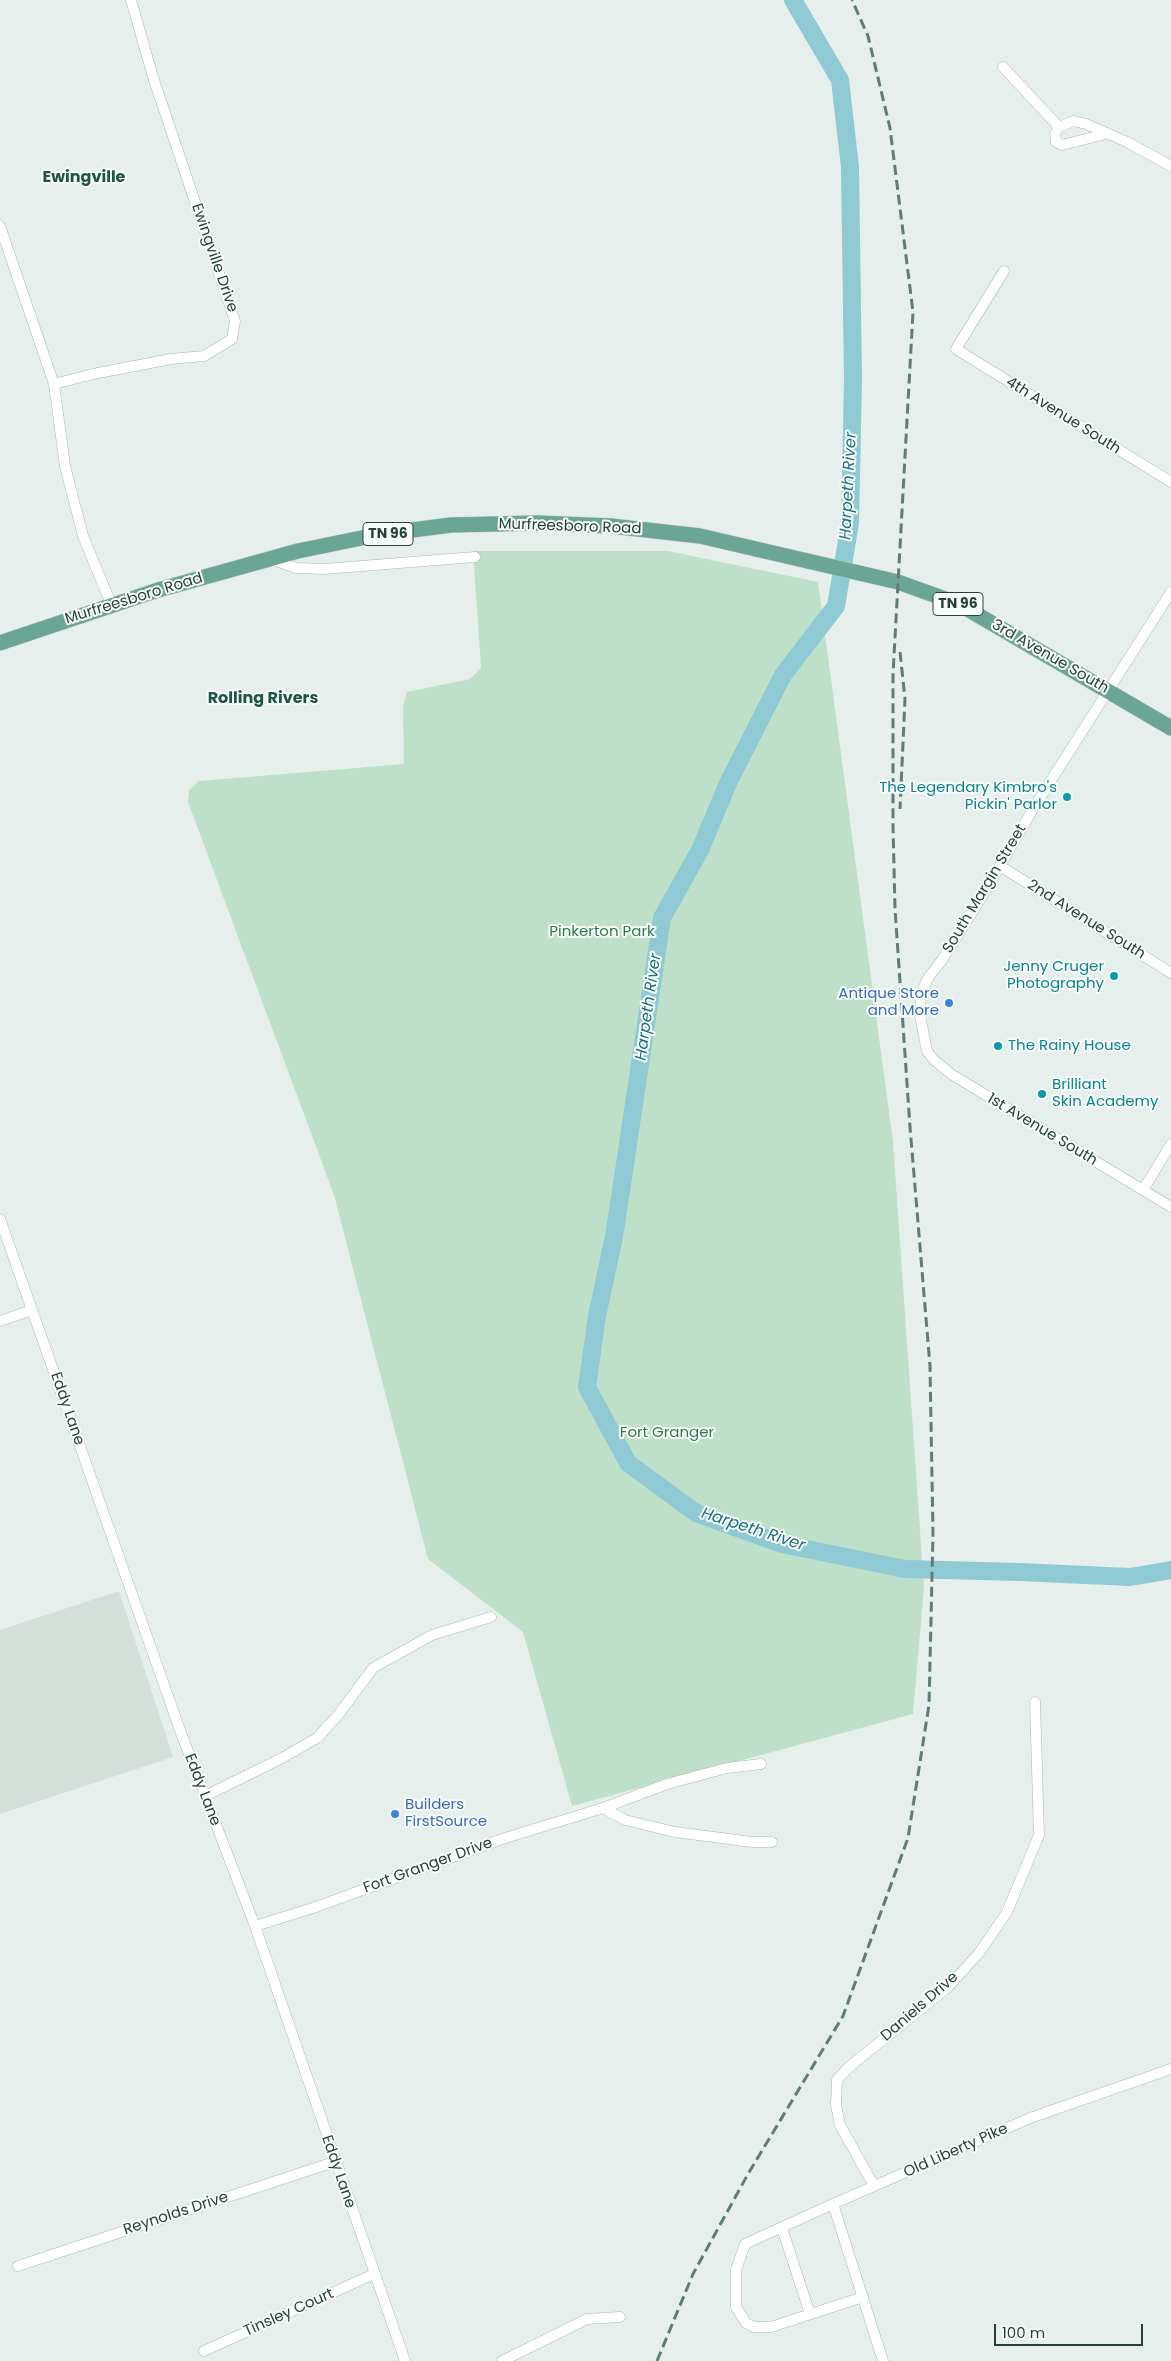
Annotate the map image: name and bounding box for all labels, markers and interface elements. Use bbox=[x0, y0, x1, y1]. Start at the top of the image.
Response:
district label: Ewingville bbox=[43, 168, 125, 188]
street label: Ewingville Drive bbox=[187, 201, 241, 315]
street label: 4th Avenue South bbox=[1002, 373, 1124, 459]
water label: Harpeth River bbox=[837, 432, 861, 540]
street label: Murfreesboro Road bbox=[498, 516, 642, 538]
road number: TN 96 bbox=[363, 522, 413, 546]
street label: Murfreesboro Road bbox=[63, 569, 205, 629]
road number: TN 96 bbox=[933, 592, 983, 616]
street label: 3rd Avenue South bbox=[988, 616, 1112, 698]
district label: Rolling Rivers bbox=[208, 689, 318, 709]
place label: The Legendary Kimbro's Pickin' Parlor bbox=[879, 779, 1057, 814]
marker: The Legendary Kimbro's Pickin' Parlor bbox=[1061, 791, 1073, 803]
street label: South Margin Street bbox=[939, 821, 1031, 957]
street label: 2nd Avenue South bbox=[1024, 876, 1148, 964]
park label: Pinkerton Park bbox=[549, 923, 655, 941]
water label: Harpeth River bbox=[632, 952, 666, 1062]
place label: Jenny Cruger Photography bbox=[1003, 958, 1104, 993]
marker: Jenny Cruger Photography bbox=[1108, 970, 1120, 982]
place label: Antique Store and More bbox=[838, 985, 939, 1020]
marker: Antique Store and More bbox=[943, 997, 955, 1009]
place label: The Rainy House bbox=[1008, 1037, 1131, 1055]
marker: The Rainy House bbox=[992, 1040, 1004, 1052]
place label: Brilliant Skin Academy bbox=[1052, 1076, 1159, 1111]
marker: Brilliant Skin Academy bbox=[1036, 1088, 1048, 1100]
street label: 1st Avenue South bbox=[984, 1090, 1100, 1170]
street label: Eddy Lane bbox=[46, 1370, 88, 1448]
park label: Fort Granger bbox=[620, 1424, 714, 1442]
water label: Harpeth River bbox=[699, 1504, 807, 1556]
street label: Eddy Lane bbox=[180, 1751, 224, 1829]
place label: Builders FirstSource bbox=[405, 1796, 487, 1831]
marker: Builders FirstSource bbox=[389, 1808, 401, 1820]
street label: Fort Granger Drive bbox=[361, 1834, 495, 1898]
street label: Daniels Drive bbox=[878, 1969, 962, 2045]
street label: Old Liberty Pike bbox=[901, 2120, 1011, 2182]
street label: Eddy Lane bbox=[317, 2133, 359, 2211]
street label: Reynolds Drive bbox=[121, 2189, 231, 2239]
street label: Tinsley Court bbox=[241, 2285, 337, 2341]
scale bar bbox=[996, 2314, 1145, 2346]
text: 100 m bbox=[1002, 2322, 1045, 2343]

